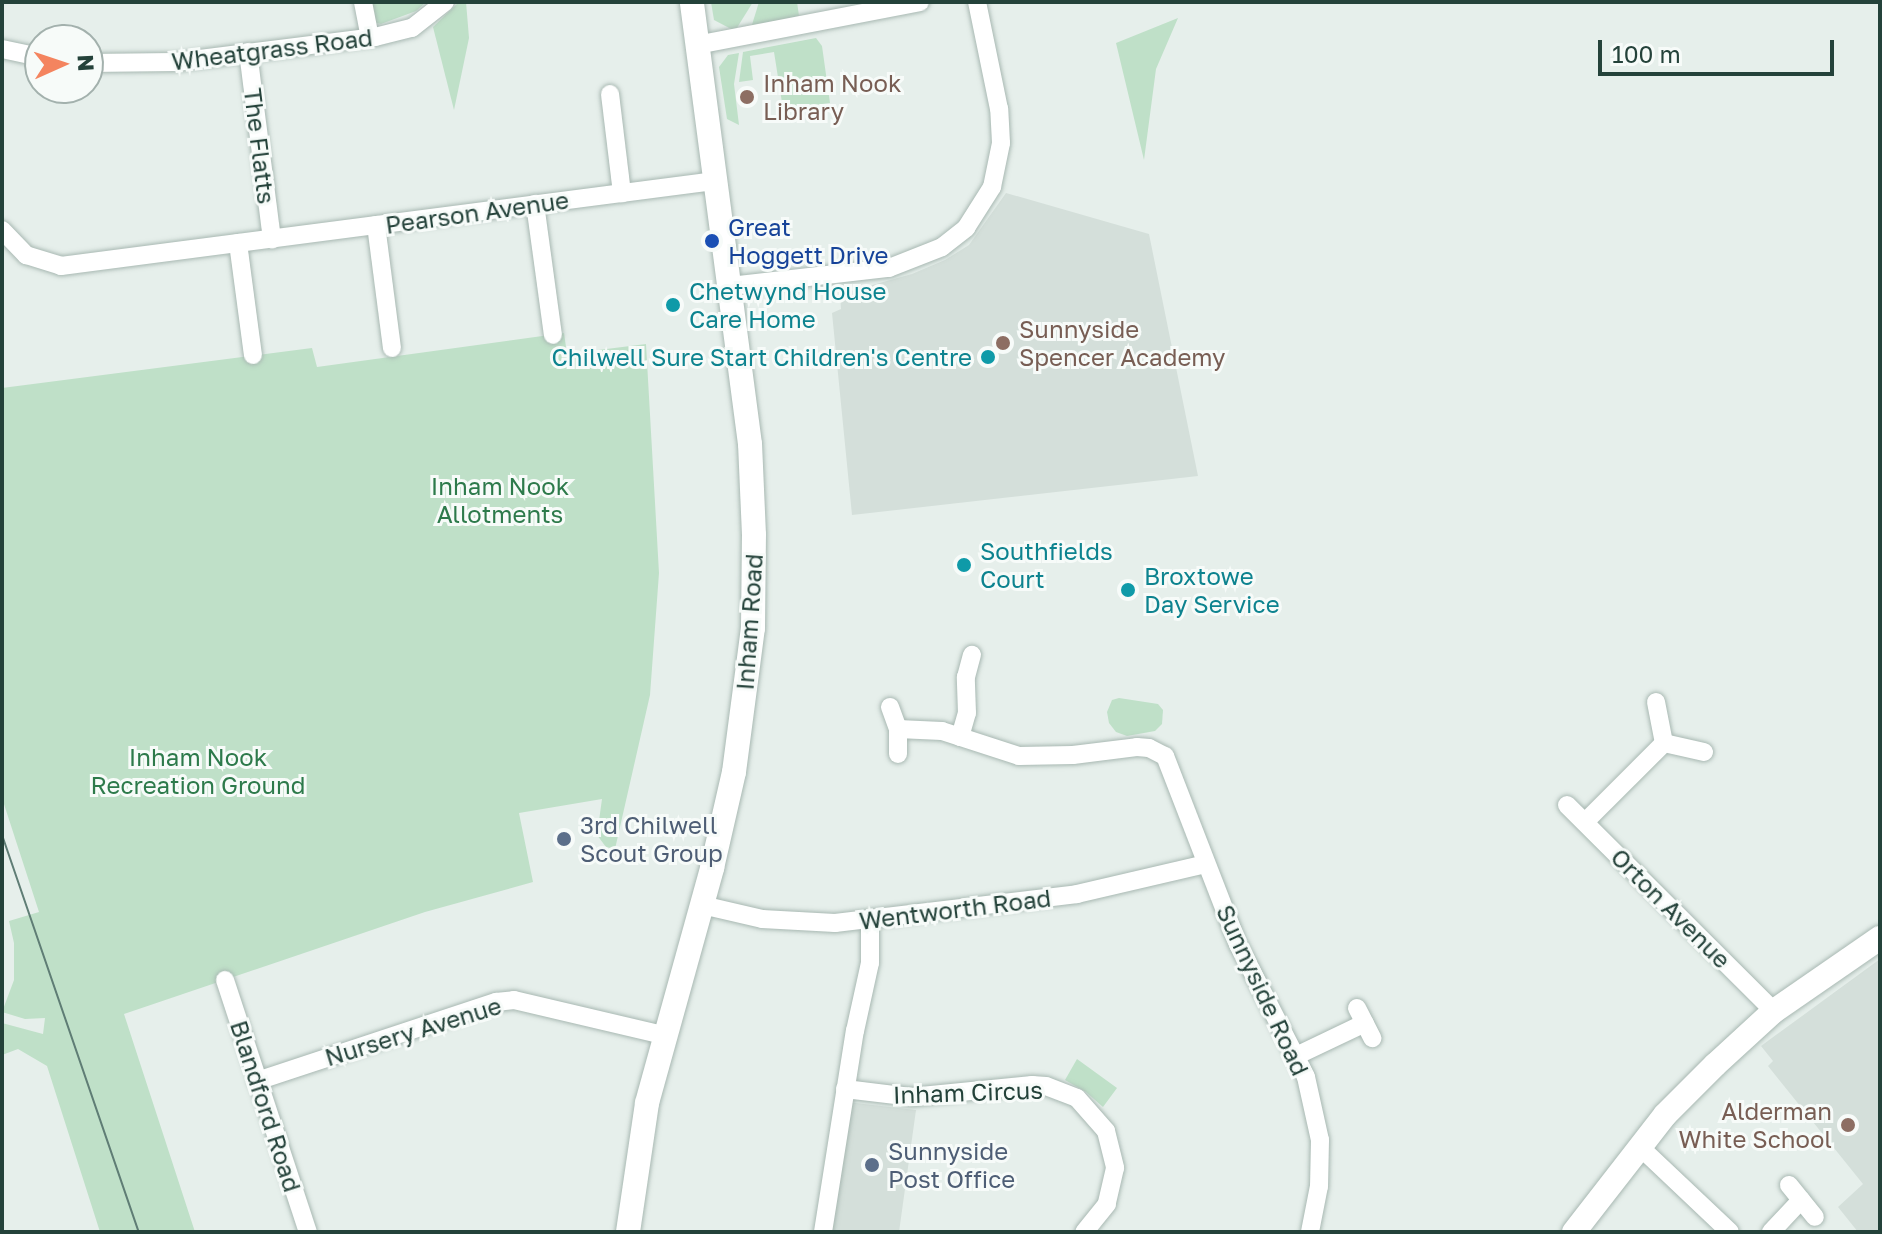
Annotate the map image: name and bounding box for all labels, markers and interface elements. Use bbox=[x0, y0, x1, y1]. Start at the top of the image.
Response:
street label: Wheatgrass Road bbox=[170, 22, 374, 76]
north arrow bbox=[24, 24, 104, 104]
scale bar bbox=[1602, 24, 1838, 74]
text: 100 m bbox=[1612, 39, 1681, 68]
text: N bbox=[73, 54, 100, 72]
place label: Inham Nook Library bbox=[763, 69, 901, 125]
street label: The Flatts bbox=[239, 86, 281, 206]
marker: Inham Nook Library bbox=[738, 88, 756, 106]
street label: Pearson Avenue bbox=[383, 185, 571, 239]
place label: Great Hoggett Drive bbox=[728, 213, 889, 269]
marker: Great Hoggett Drive bbox=[703, 232, 721, 250]
place label: Chetwynd House Care Home bbox=[689, 277, 887, 333]
marker: Chetwynd House Care Home bbox=[664, 296, 682, 314]
place label: Sunnyside Spencer Academy bbox=[1019, 315, 1226, 371]
marker: Sunnyside Spencer Academy bbox=[994, 334, 1012, 352]
place label: Chilwell Sure Start Children's Centre bbox=[551, 343, 972, 371]
marker: Chilwell Sure Start Children's Centre bbox=[979, 348, 997, 366]
park label: Inham Nook Allotments bbox=[431, 472, 569, 528]
place label: Southfields Court bbox=[980, 537, 1113, 593]
street label: Inham Road bbox=[730, 553, 768, 691]
marker: Southfields Court bbox=[955, 556, 973, 574]
place label: Broxtowe Day Service bbox=[1144, 562, 1280, 618]
marker: Broxtowe Day Service bbox=[1119, 581, 1137, 599]
park label: Inham Nook Recreation Ground bbox=[90, 743, 306, 799]
place label: 3rd Chilwell Scout Group bbox=[580, 811, 723, 867]
marker: 3rd Chilwell Scout Group bbox=[555, 830, 573, 848]
street label: Orton Avenue bbox=[1605, 842, 1737, 974]
street label: Wentworth Road bbox=[857, 883, 1053, 935]
street label: Sunnyside Road bbox=[1211, 900, 1315, 1080]
street label: Nursery Avenue bbox=[321, 990, 505, 1072]
street label: Blandford Road bbox=[225, 1017, 307, 1195]
street label: Inham Circus bbox=[893, 1075, 1043, 1109]
place label: Alderman White School bbox=[1679, 1097, 1832, 1153]
marker: Alderman White School bbox=[1839, 1116, 1857, 1134]
place label: Sunnyside Post Office bbox=[888, 1137, 1015, 1193]
marker: Sunnyside Post Office bbox=[863, 1156, 881, 1174]

